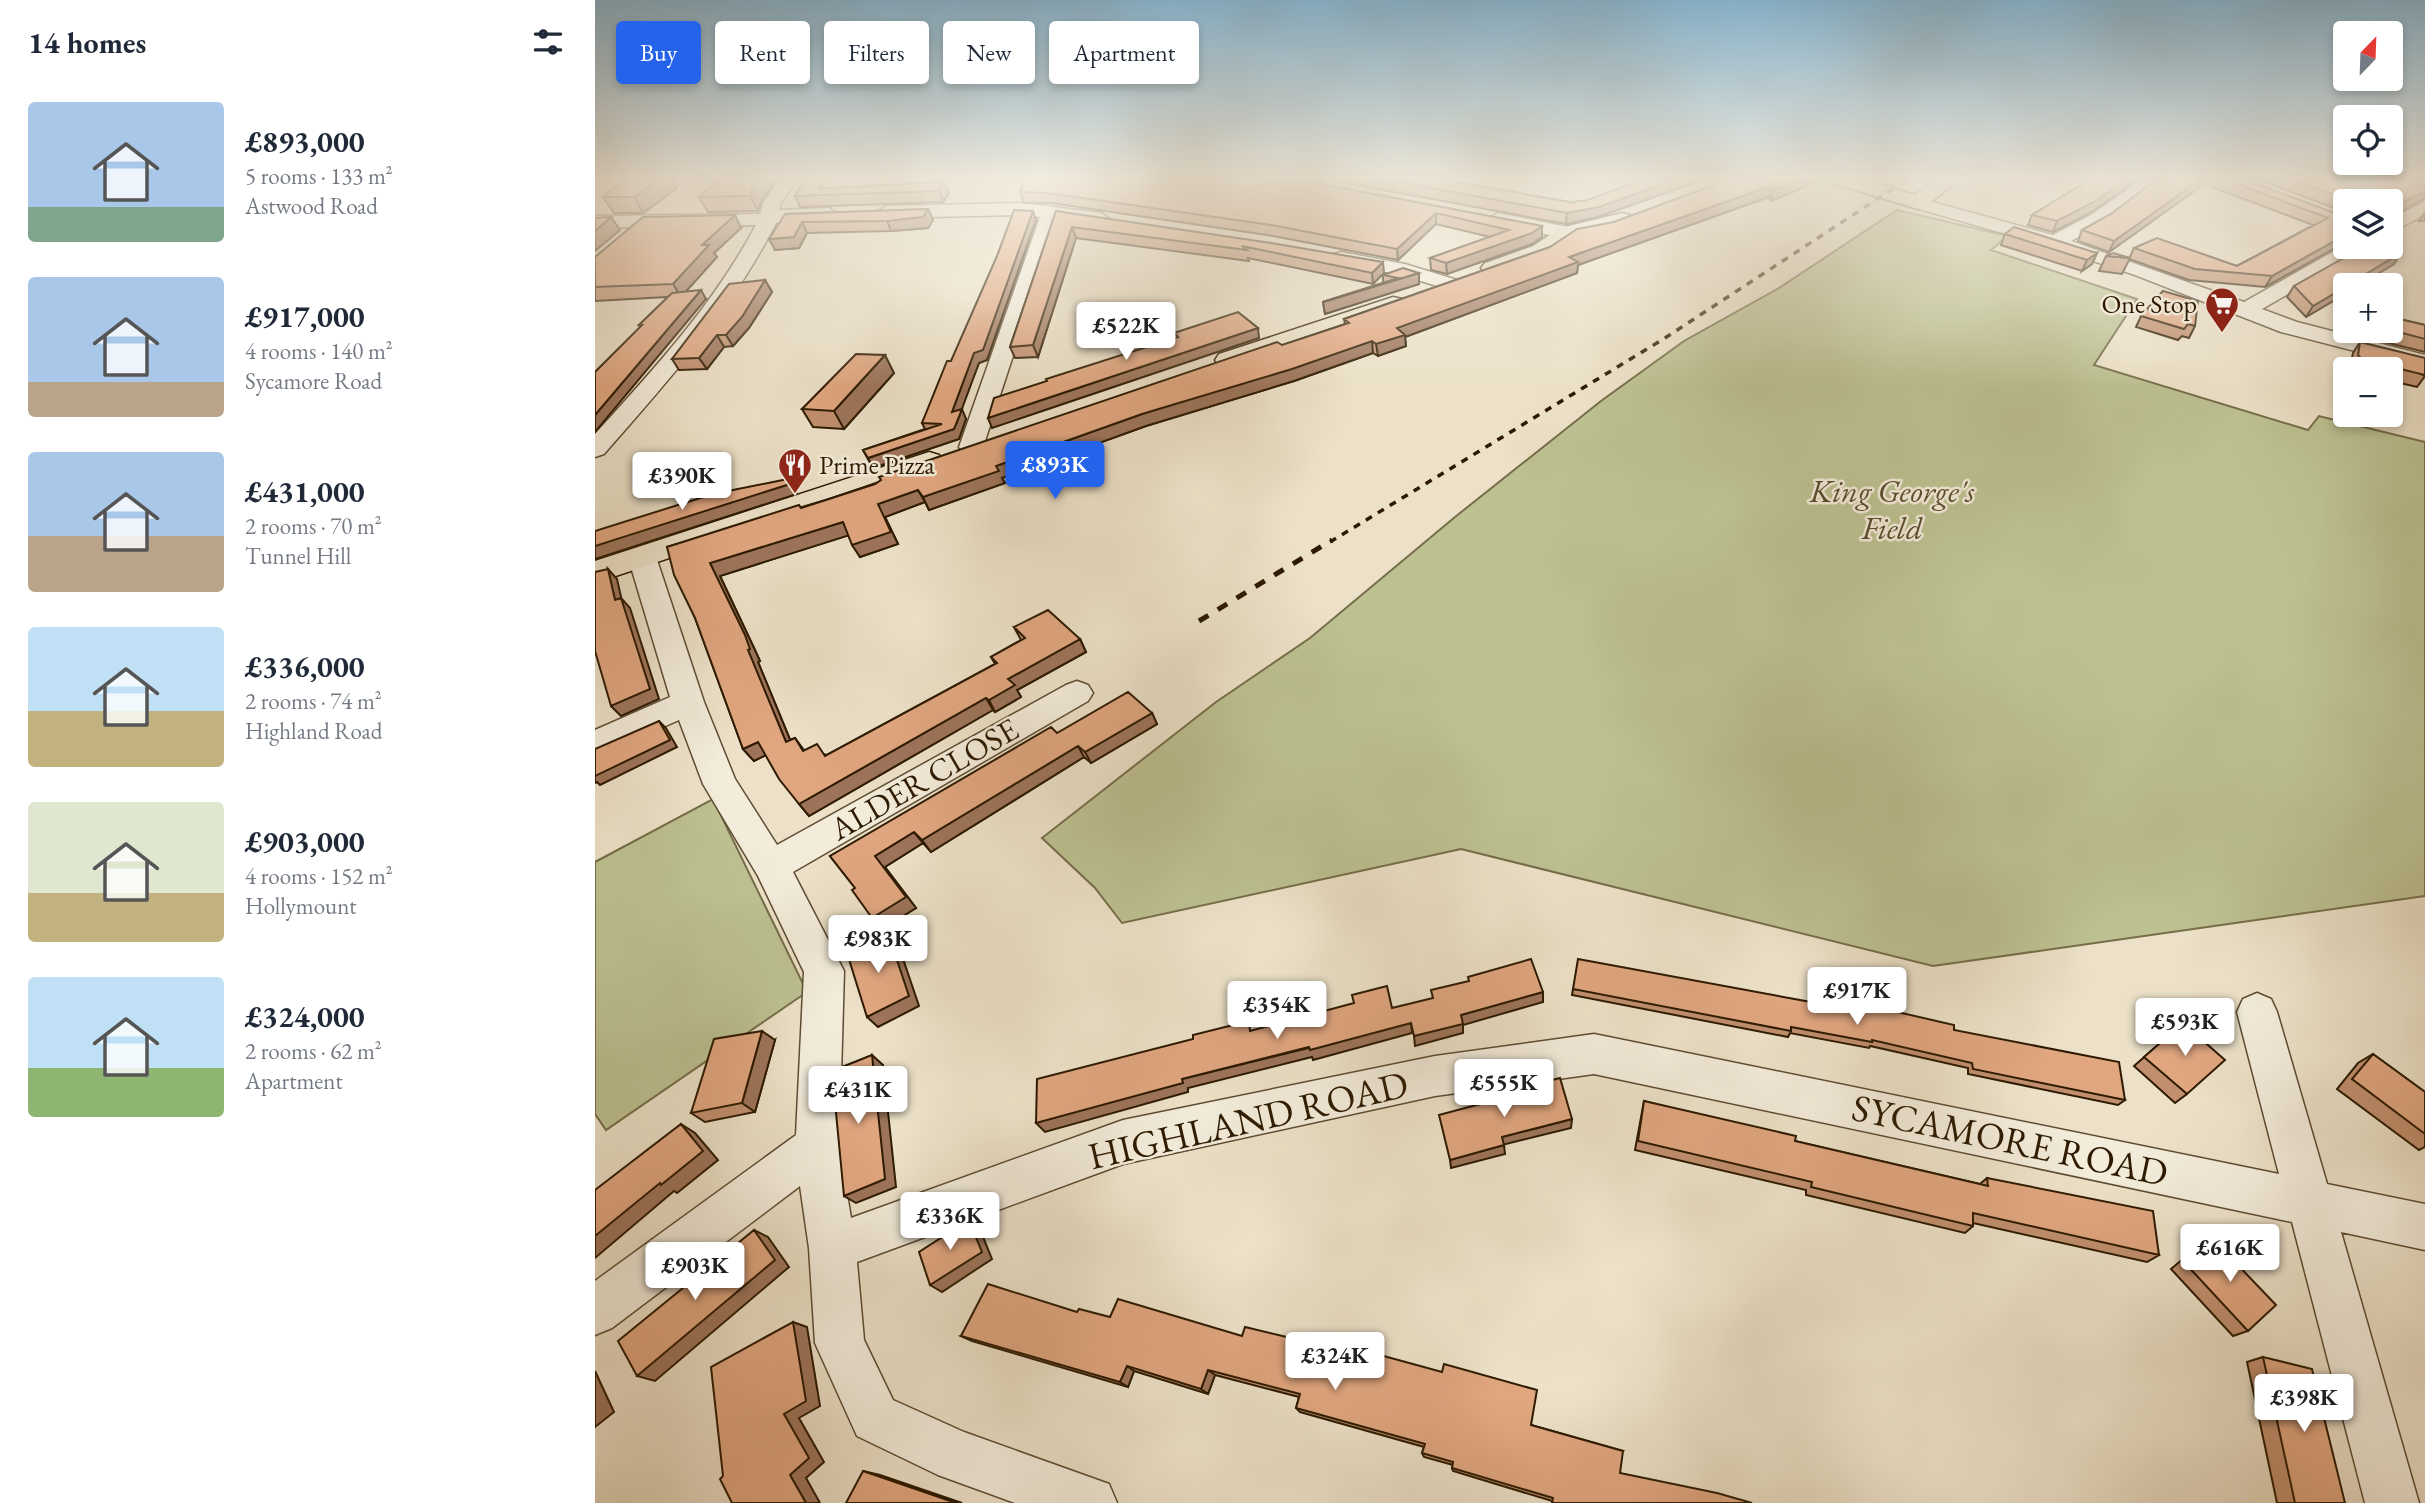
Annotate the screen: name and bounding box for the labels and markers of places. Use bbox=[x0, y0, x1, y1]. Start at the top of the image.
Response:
supermarket icon: One Stop bbox=[2203, 285, 2241, 334]
place label: One Stop bbox=[2101, 287, 2197, 321]
pin: £522K bbox=[1077, 302, 1175, 362]
pin: £893K bbox=[1006, 442, 1104, 501]
restaurant icon: Prime Pizza bbox=[776, 446, 814, 495]
place label: Prime Pizza bbox=[819, 448, 935, 482]
pin: £390K bbox=[633, 452, 731, 512]
pin: £983K bbox=[829, 916, 927, 975]
pin: £917K bbox=[1808, 968, 1906, 1027]
pin: £354K bbox=[1228, 982, 1326, 1041]
pin: £593K bbox=[2136, 998, 2234, 1058]
pin: £555K bbox=[1455, 1060, 1553, 1119]
pin: £431K bbox=[809, 1066, 907, 1126]
pin: £336K bbox=[901, 1192, 999, 1252]
pin: £616K bbox=[2181, 1224, 2279, 1284]
pin: £903K bbox=[646, 1242, 744, 1302]
pin: £324K bbox=[1286, 1332, 1384, 1392]
pin: £398K bbox=[2255, 1374, 2353, 1434]

